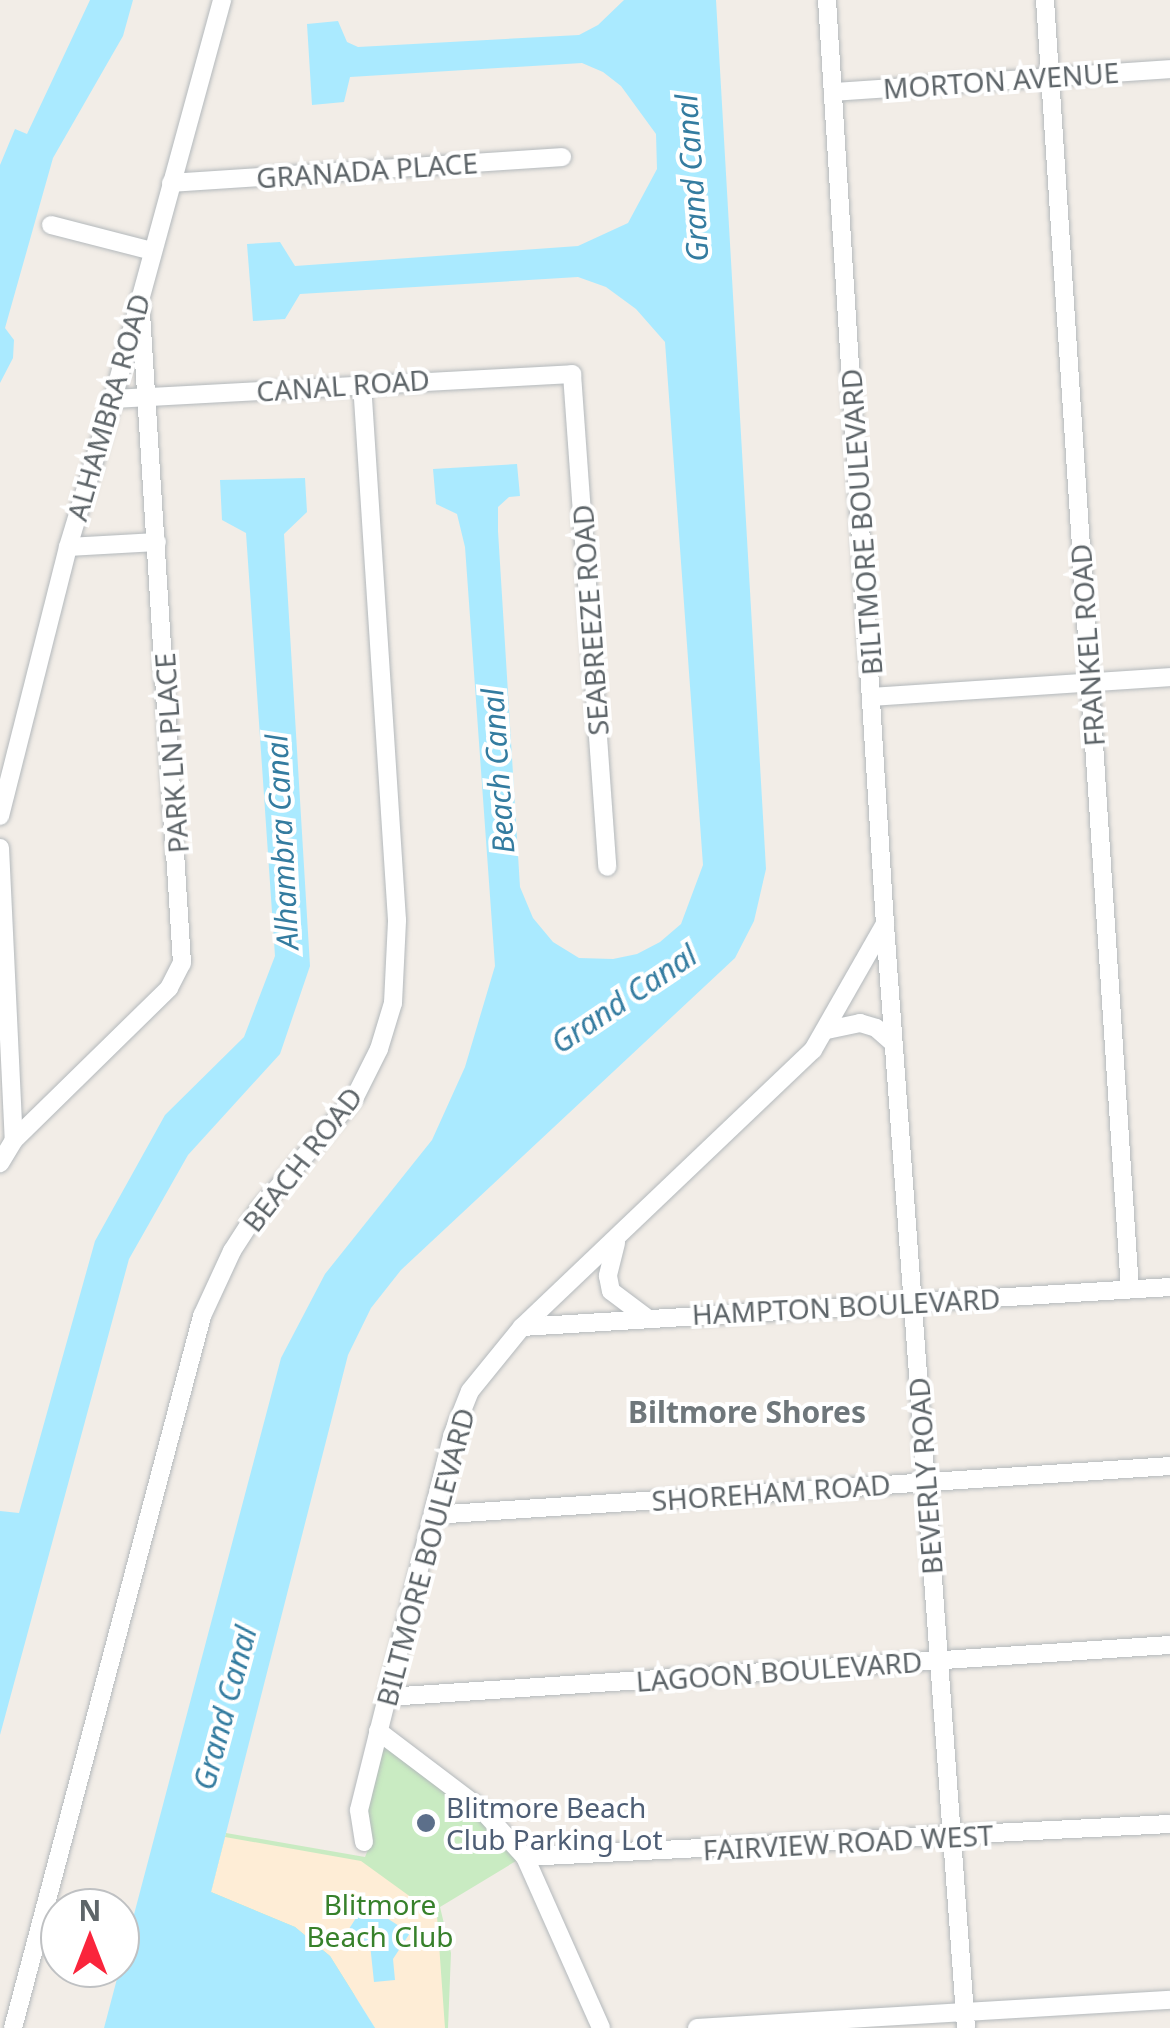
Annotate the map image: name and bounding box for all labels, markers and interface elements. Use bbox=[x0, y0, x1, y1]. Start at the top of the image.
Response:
street label: MORTON AVENUE bbox=[882, 55, 1120, 105]
water label: Grand Canal bbox=[668, 93, 716, 263]
street label: GRANADA PLACE bbox=[255, 145, 479, 195]
street label: ALHAMBRA ROAD bbox=[60, 290, 156, 524]
street label: CANAL ROAD bbox=[255, 362, 431, 408]
street label: BILTMORE BOULEVARD bbox=[834, 368, 888, 676]
street label: SEABREEZE ROAD bbox=[565, 503, 615, 737]
street label: FRANKEL ROAD bbox=[1063, 543, 1111, 747]
street label: PARK LN PLACE bbox=[147, 652, 195, 854]
water label: Beach Canal bbox=[474, 687, 522, 855]
water label: Alhambra Canal bbox=[258, 733, 306, 951]
water label: Grand Canal bbox=[544, 937, 704, 1061]
street label: BEACH ROAD bbox=[235, 1080, 369, 1238]
street label: HAMPTON BOULEVARD bbox=[691, 1281, 1001, 1331]
street label: BEVERLY ROAD bbox=[901, 1376, 949, 1576]
district label: Biltmore Shores bbox=[628, 1394, 866, 1430]
street label: BILTMORE BOULEVARD bbox=[369, 1404, 481, 1710]
street label: SHOREHAM ROAD bbox=[650, 1467, 892, 1517]
water label: Grand Canal bbox=[186, 1622, 264, 1794]
street label: LAGOON BOULEVARD bbox=[635, 1644, 923, 1698]
place label: Blitmore Beach Club Parking Lot bbox=[446, 1790, 663, 1856]
marker: Blitmore Beach Club Parking Lot bbox=[415, 1812, 437, 1834]
street label: FAIRVIEW ROAD WEST bbox=[702, 1818, 994, 1866]
park label: Blitmore Beach Club bbox=[306, 1887, 454, 1953]
north arrow bbox=[40, 1888, 140, 1988]
text: N bbox=[79, 1891, 101, 1929]

